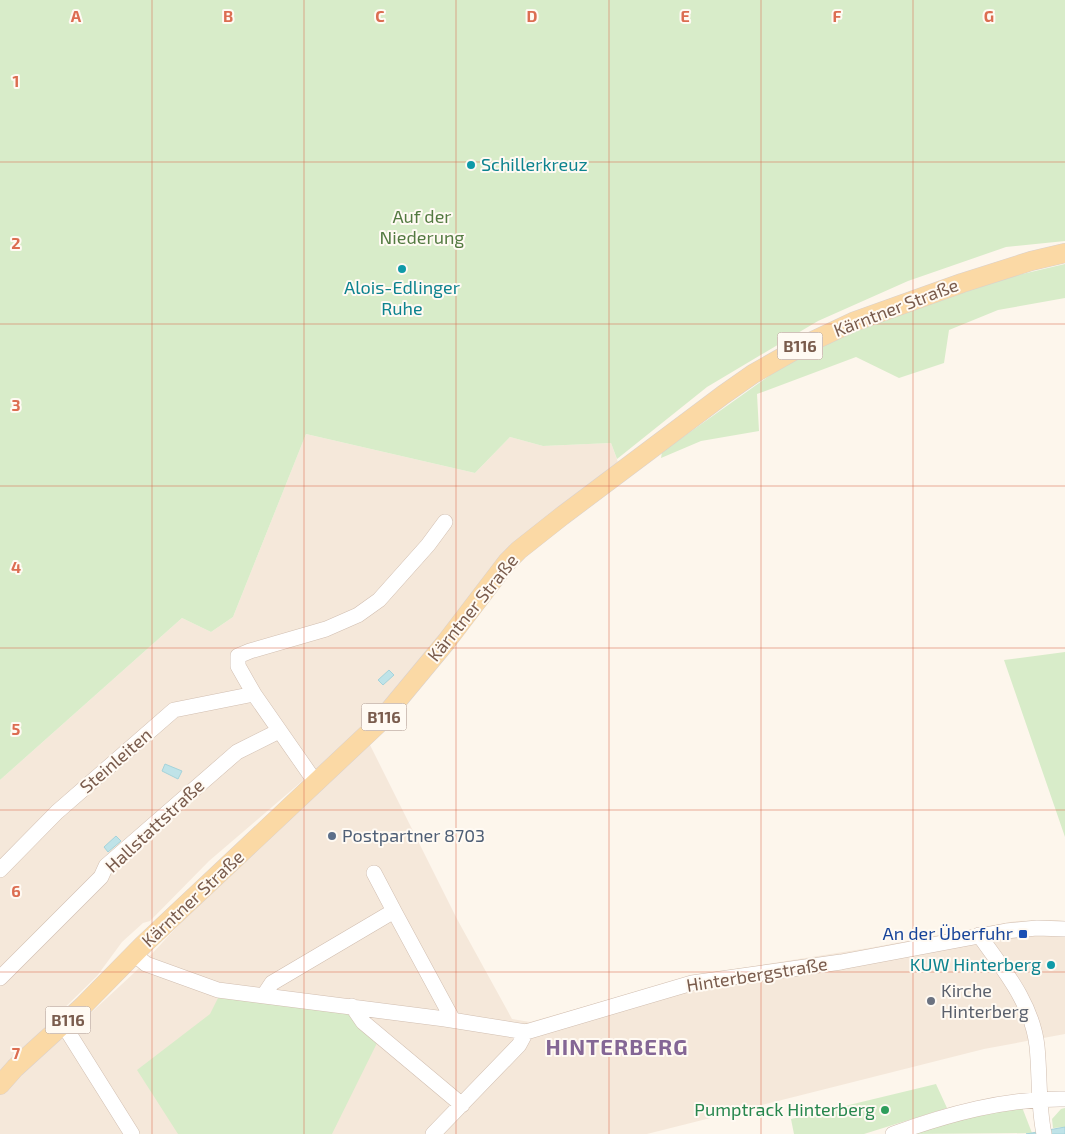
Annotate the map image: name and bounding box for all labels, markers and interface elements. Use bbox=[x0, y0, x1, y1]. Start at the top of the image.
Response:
text: A bbox=[71, 6, 82, 25]
text: B bbox=[223, 6, 233, 25]
text: C bbox=[375, 6, 385, 25]
text: D bbox=[527, 6, 538, 25]
text: E bbox=[680, 6, 690, 25]
text: F bbox=[833, 6, 842, 25]
text: G bbox=[984, 6, 994, 25]
text: 1 bbox=[13, 71, 19, 90]
place label: Schillerkreuz bbox=[481, 153, 588, 175]
marker: Schillerkreuz bbox=[465, 159, 477, 171]
park label: Auf der Niederung bbox=[380, 205, 464, 248]
text: 2 bbox=[11, 233, 21, 252]
marker: Alois-Edlinger Ruhe bbox=[396, 263, 408, 275]
street label: Kärntner Straße bbox=[830, 273, 961, 341]
place label: Alois-Edlinger Ruhe bbox=[344, 276, 460, 319]
road number: B116 bbox=[778, 332, 822, 360]
text: 3 bbox=[11, 395, 21, 414]
street label: Kärntner Straße bbox=[422, 549, 522, 666]
text: 4 bbox=[11, 557, 21, 576]
road number: B116 bbox=[362, 704, 406, 730]
text: 5 bbox=[12, 719, 21, 738]
street label: Steinleiten bbox=[75, 723, 156, 797]
street label: Hallstattstraße bbox=[100, 774, 208, 877]
place label: Postpartner 8703 bbox=[342, 824, 485, 846]
marker: Postpartner 8703 bbox=[326, 830, 338, 842]
street label: Kärntner Straße bbox=[137, 845, 248, 951]
text: 6 bbox=[11, 881, 21, 900]
place label: An der Überfuhr bbox=[883, 922, 1013, 944]
marker: An der Überfuhr bbox=[1017, 928, 1029, 940]
street label: Hinterbergstraße bbox=[685, 952, 829, 996]
place label: KUW Hinterberg bbox=[910, 953, 1041, 975]
marker: KUW Hinterberg bbox=[1045, 959, 1057, 971]
place label: Kirche Hinterberg bbox=[941, 979, 1029, 1022]
marker: Kirche Hinterberg bbox=[925, 995, 937, 1007]
road number: B116 bbox=[46, 1006, 90, 1034]
district label: HINTERBERG bbox=[546, 1033, 688, 1059]
text: 7 bbox=[12, 1043, 21, 1062]
place label: Pumptrack Hinterberg bbox=[694, 1098, 875, 1120]
marker: Pumptrack Hinterberg bbox=[879, 1104, 891, 1116]

